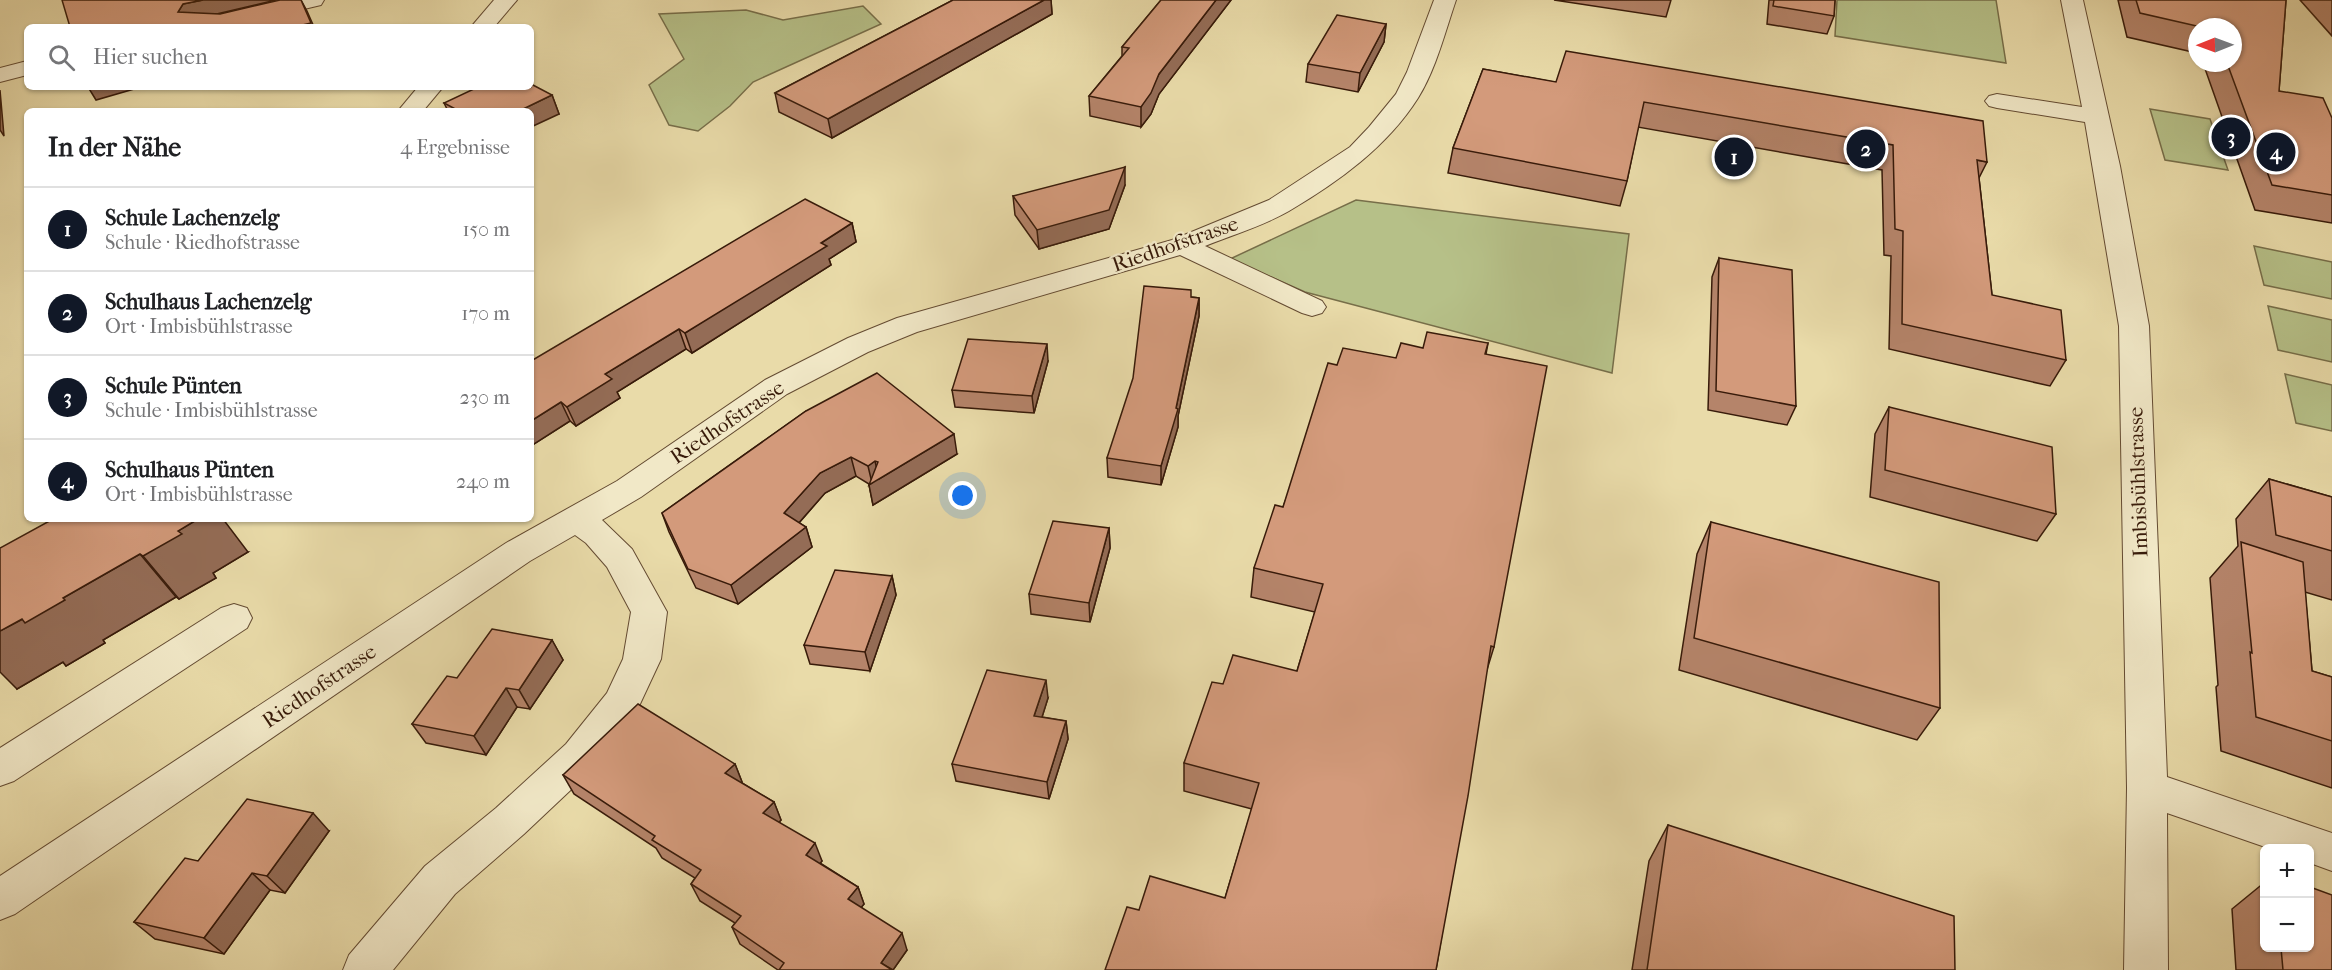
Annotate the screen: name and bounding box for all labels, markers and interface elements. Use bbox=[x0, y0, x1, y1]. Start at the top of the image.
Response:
north arrow bbox=[2188, 18, 2242, 72]
search box bbox=[24, 24, 534, 90]
icon: search bbox=[45, 41, 78, 74]
text: Hier suchen bbox=[93, 44, 208, 70]
pin: 3 bbox=[2212, 114, 2250, 160]
pin: 2 bbox=[1846, 126, 1886, 172]
pin: 4 bbox=[2256, 130, 2296, 174]
text: In der Nähe bbox=[48, 132, 181, 163]
pin: 1 bbox=[1714, 134, 1754, 180]
text: 4 Ergebnisse bbox=[400, 136, 510, 159]
text: Schule Lachenzelg bbox=[105, 205, 279, 231]
street label: Riedhofstrasse bbox=[1109, 211, 1241, 277]
text: 1 bbox=[64, 218, 71, 241]
text: 150 m bbox=[462, 218, 510, 241]
text: Schule · Riedhofstrasse bbox=[105, 231, 300, 254]
text: Schulhaus Lachenzelg bbox=[105, 289, 312, 315]
text: 2 bbox=[62, 302, 73, 325]
text: 170 m bbox=[461, 302, 510, 325]
text: Ort · Imbisbühlstrasse bbox=[105, 315, 293, 338]
text: Schule Pünten bbox=[105, 373, 242, 399]
street label: Riedhofstrasse bbox=[666, 375, 788, 469]
text: 3 bbox=[63, 386, 72, 409]
text: 230 m bbox=[460, 386, 510, 409]
text: Schule · Imbisbühlstrasse bbox=[105, 399, 318, 422]
street label: Imbisbühlstrasse bbox=[2123, 406, 2153, 558]
text: Schulhaus Pünten bbox=[105, 457, 274, 483]
text: 4 bbox=[62, 470, 73, 493]
text: 240 m bbox=[456, 470, 510, 493]
your location bbox=[948, 481, 977, 510]
text: Ort · Imbisbühlstrasse bbox=[105, 483, 293, 506]
street label: Riedhofstrasse bbox=[258, 639, 380, 733]
map controls bbox=[2260, 844, 2314, 952]
button: + bbox=[2260, 844, 2314, 898]
button: − bbox=[2260, 898, 2314, 952]

